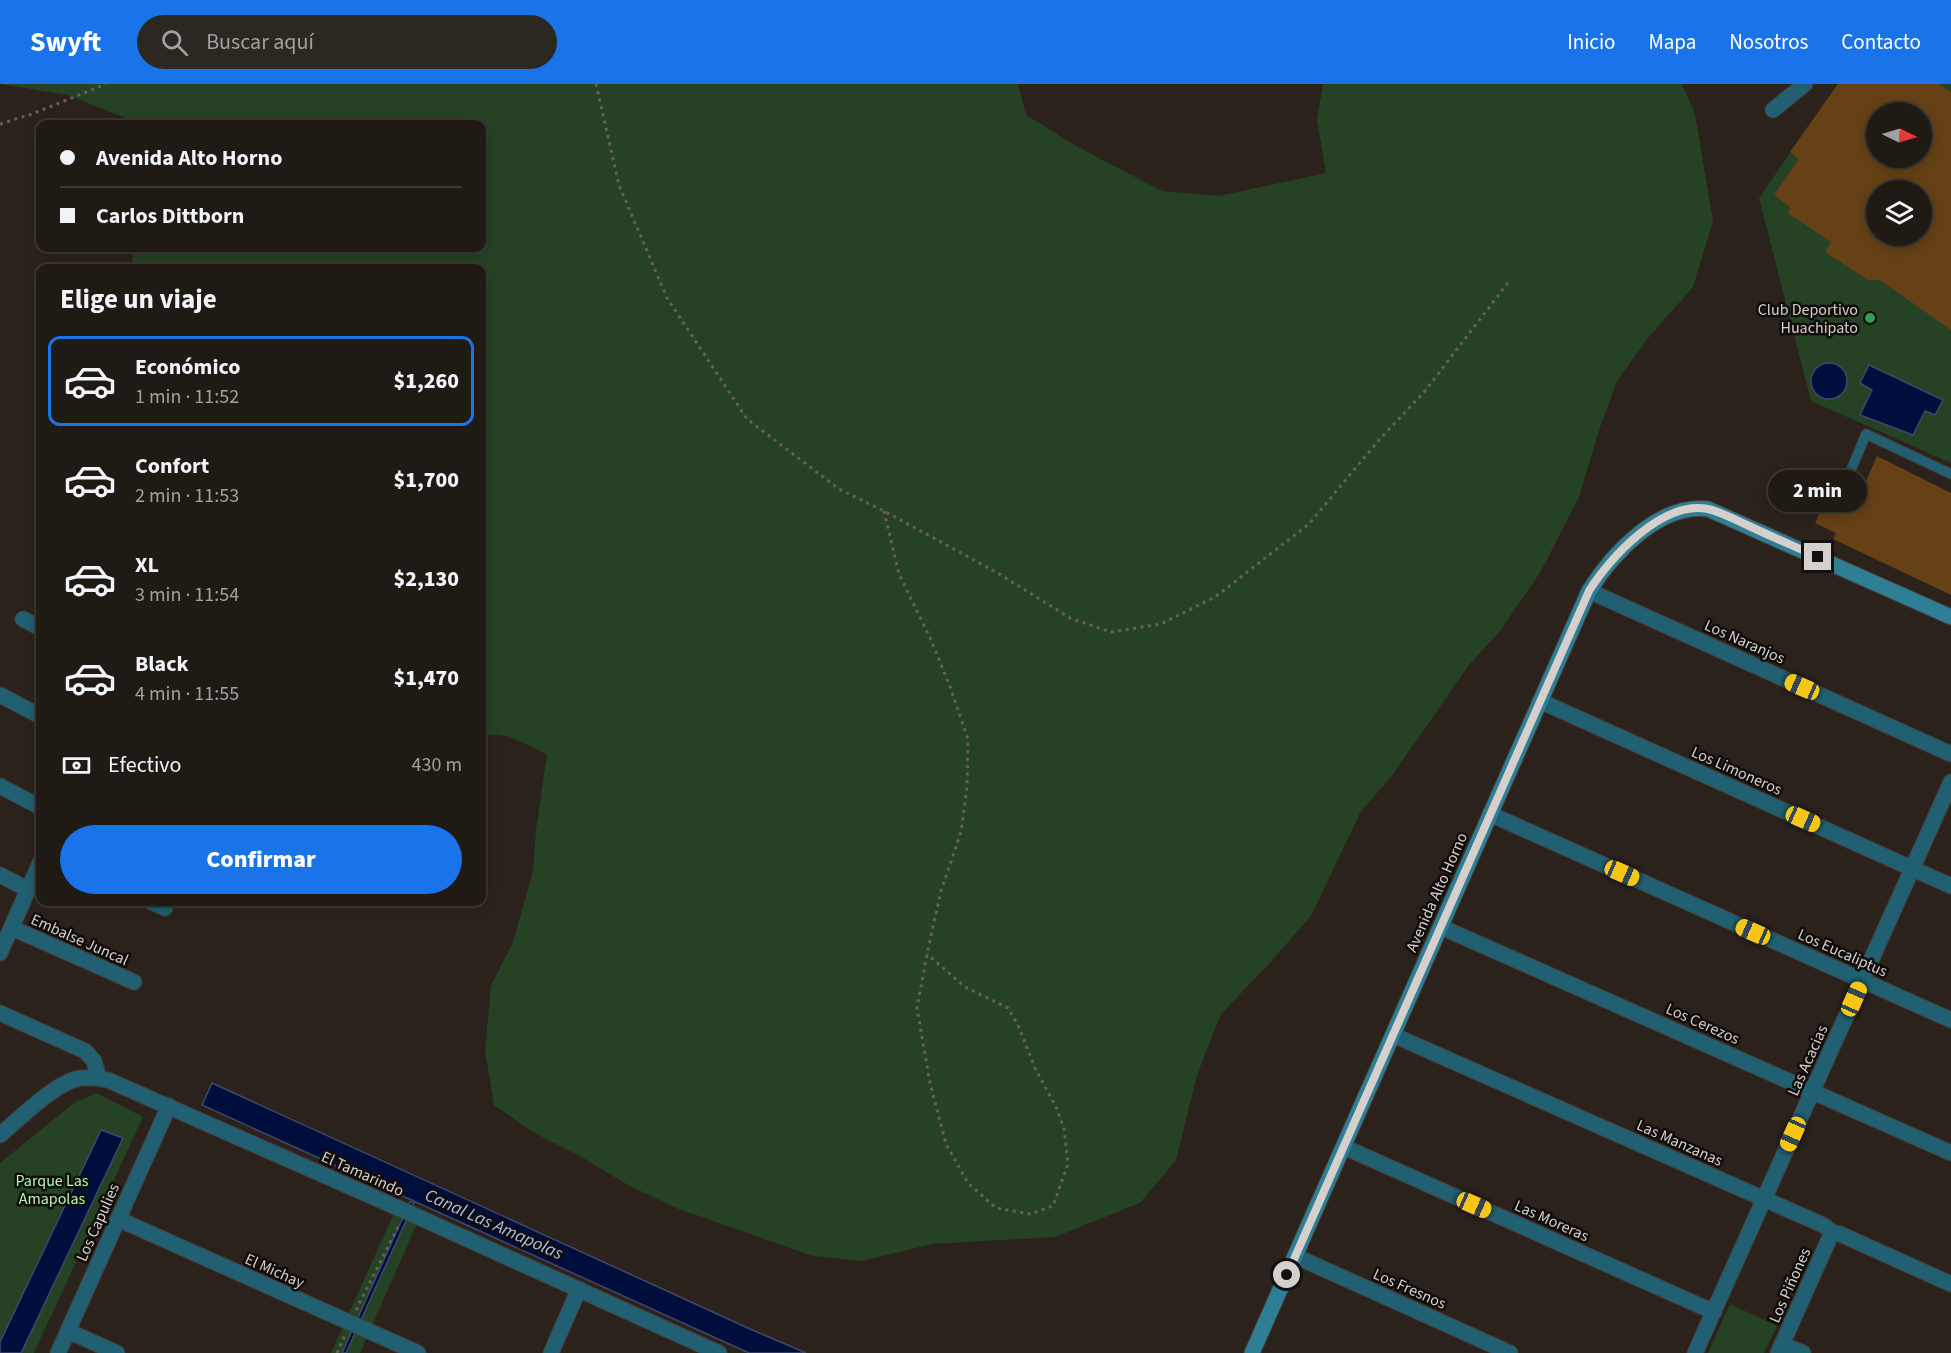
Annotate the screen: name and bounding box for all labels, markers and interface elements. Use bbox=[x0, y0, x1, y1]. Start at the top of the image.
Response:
search box bbox=[137, 15, 557, 69]
text: Swyft bbox=[30, 22, 101, 62]
icon: search bbox=[158, 26, 191, 59]
text: Buscar aquí bbox=[206, 26, 314, 58]
text: Inicio bbox=[1567, 27, 1615, 57]
text: Mapa bbox=[1648, 27, 1696, 57]
text: Nosotros bbox=[1729, 27, 1808, 57]
text: Contacto bbox=[1841, 27, 1921, 57]
north arrow bbox=[1866, 102, 1932, 168]
map controls bbox=[1866, 102, 1932, 246]
text: Avenida Alto Horno bbox=[96, 142, 282, 174]
button: layers bbox=[1866, 180, 1932, 246]
text: Carlos Dittborn bbox=[96, 200, 244, 232]
text: Elige un viaje bbox=[60, 280, 217, 319]
place label: Club Deportivo Huachipato bbox=[1758, 299, 1858, 339]
marker: Club Deportivo Huachipato bbox=[1863, 311, 1877, 325]
text: Económico bbox=[135, 351, 240, 383]
icon: car bbox=[63, 354, 117, 408]
text: $1,260 bbox=[393, 365, 459, 397]
text: 1 min · 11:52 bbox=[135, 383, 239, 411]
text: Confort bbox=[135, 450, 209, 482]
icon: car bbox=[63, 453, 117, 507]
text: $1,700 bbox=[393, 464, 459, 496]
callout: 2 min bbox=[1768, 470, 1868, 512]
text: 2 min bbox=[1793, 477, 1842, 505]
text: 2 min · 11:53 bbox=[135, 482, 239, 510]
route end bbox=[1804, 543, 1831, 570]
text: XL bbox=[135, 549, 159, 581]
icon: car bbox=[63, 552, 117, 606]
text: $2,130 bbox=[393, 563, 459, 595]
text: 3 min · 11:54 bbox=[135, 581, 239, 609]
street label: Los Naranjos bbox=[1701, 614, 1789, 670]
text: Black bbox=[135, 648, 189, 680]
icon: car bbox=[63, 651, 117, 705]
text: $1,470 bbox=[393, 662, 459, 694]
car bbox=[1782, 671, 1822, 703]
text: 4 min · 11:55 bbox=[135, 680, 239, 708]
street label: Los Limoneros bbox=[1688, 741, 1786, 801]
icon: cash bbox=[60, 749, 93, 782]
text: Efectivo bbox=[108, 749, 182, 781]
text: 430 m bbox=[412, 751, 462, 779]
car bbox=[1783, 803, 1823, 835]
button: Confirmar bbox=[60, 825, 462, 894]
street label: Avenida Alto Horno bbox=[1401, 829, 1473, 956]
car bbox=[1602, 857, 1642, 889]
street label: Embalse Juncal bbox=[27, 909, 132, 971]
car bbox=[1733, 916, 1773, 948]
street label: Los Eucaliptus bbox=[1794, 923, 1891, 983]
car bbox=[1838, 979, 1870, 1019]
street label: Los Cerezos bbox=[1662, 998, 1743, 1050]
street label: Las Acacias bbox=[1782, 1021, 1833, 1099]
street label: Las Manzanas bbox=[1633, 1114, 1726, 1172]
car bbox=[1777, 1114, 1809, 1154]
street label: El Tamarindo bbox=[318, 1146, 407, 1202]
park label: Parque Las Amapolas bbox=[15, 1170, 89, 1210]
street label: Los Capulies bbox=[71, 1179, 125, 1265]
water label: Canal Las Amapolas bbox=[421, 1183, 567, 1266]
car bbox=[1454, 1189, 1494, 1221]
street label: Las Moreras bbox=[1511, 1195, 1593, 1247]
street label: Los Piñones bbox=[1764, 1244, 1816, 1326]
street label: El Michay bbox=[241, 1248, 308, 1294]
route start bbox=[1273, 1261, 1300, 1288]
street label: Los Fresnos bbox=[1370, 1263, 1450, 1315]

